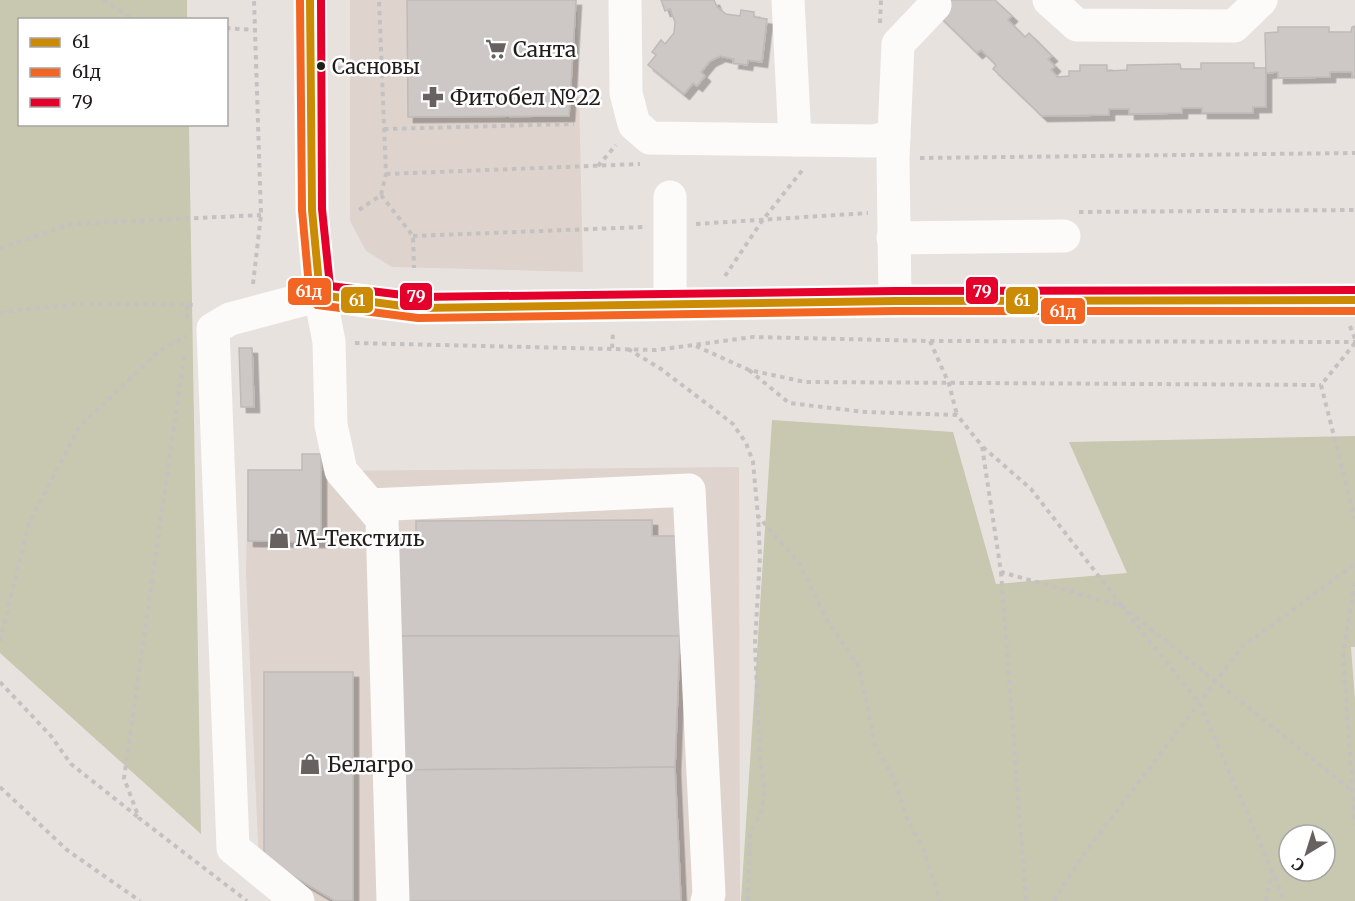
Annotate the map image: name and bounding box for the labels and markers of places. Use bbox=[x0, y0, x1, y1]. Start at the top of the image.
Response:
place label: Санта bbox=[513, 36, 576, 63]
supermarket icon: Санта bbox=[484, 37, 508, 61]
place label: Сасновы bbox=[332, 54, 420, 79]
marker: Сасновы bbox=[315, 60, 327, 72]
place label: Фитобел №22 bbox=[450, 84, 601, 111]
pharmacy icon: Фитобел №22 bbox=[421, 85, 445, 109]
place label: М-Текстиль bbox=[296, 525, 425, 552]
shop icon: М-Текстиль bbox=[267, 526, 291, 550]
place label: Белагро bbox=[327, 751, 413, 778]
shop icon: Белагро bbox=[298, 752, 322, 776]

